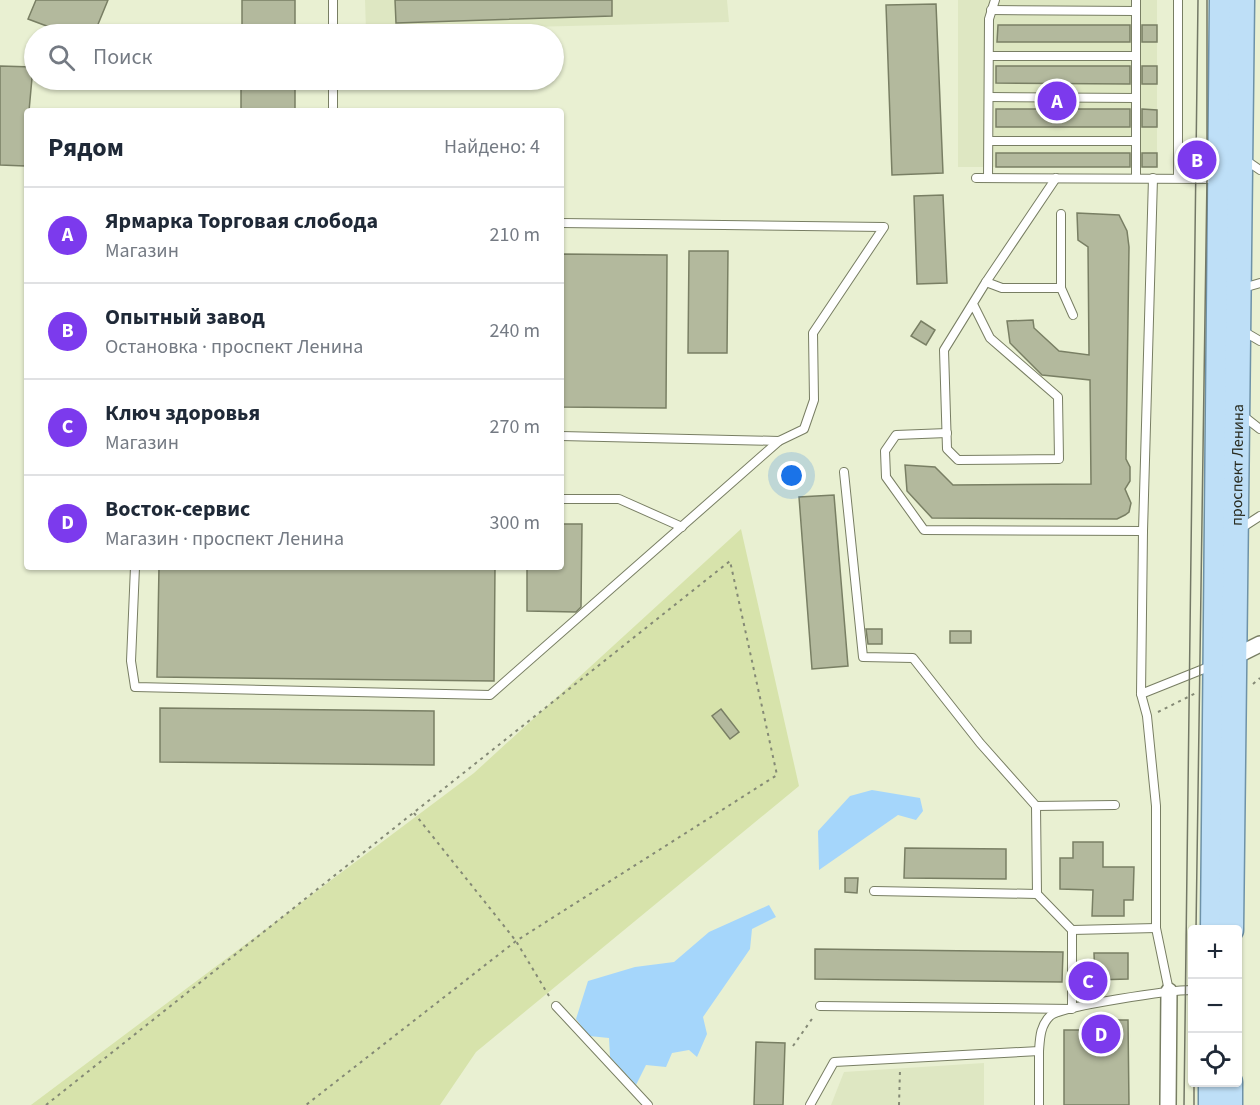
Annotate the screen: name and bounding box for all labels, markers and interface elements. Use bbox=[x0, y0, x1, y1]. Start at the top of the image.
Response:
search box bbox=[24, 24, 564, 90]
icon: search bbox=[45, 41, 78, 74]
text: Поиск bbox=[93, 41, 152, 73]
pin: A bbox=[1038, 78, 1076, 124]
text: Рядом bbox=[48, 129, 124, 166]
text: Найдено: 4 bbox=[444, 133, 540, 161]
pin: B bbox=[1178, 138, 1216, 182]
text: Ярмарка Торговая слобода bbox=[105, 205, 378, 237]
text: A bbox=[62, 221, 73, 249]
text: 210 m bbox=[490, 221, 540, 249]
text: Магазин bbox=[105, 237, 179, 265]
text: Опытный завод bbox=[105, 301, 265, 333]
text: B bbox=[61, 317, 74, 345]
text: 240 m bbox=[490, 317, 540, 345]
text: Остановка · проспект Ленина bbox=[105, 333, 363, 361]
text: Ключ здоровья bbox=[105, 397, 260, 429]
street label: проспект Ленина bbox=[1226, 404, 1249, 526]
text: C bbox=[62, 413, 73, 441]
text: 270 m bbox=[490, 413, 540, 441]
text: Магазин bbox=[105, 429, 179, 457]
your location bbox=[777, 461, 806, 490]
text: Восток-сервис bbox=[105, 493, 250, 525]
text: D bbox=[61, 509, 74, 537]
text: 300 m bbox=[490, 509, 540, 537]
text: Магазин · проспект Ленина bbox=[105, 525, 344, 553]
map controls bbox=[1188, 925, 1242, 1087]
button: + bbox=[1188, 925, 1242, 979]
pin: C bbox=[1068, 958, 1108, 1004]
button: − bbox=[1188, 979, 1242, 1033]
pin: D bbox=[1082, 1012, 1120, 1056]
button: locate bbox=[1188, 1033, 1242, 1087]

